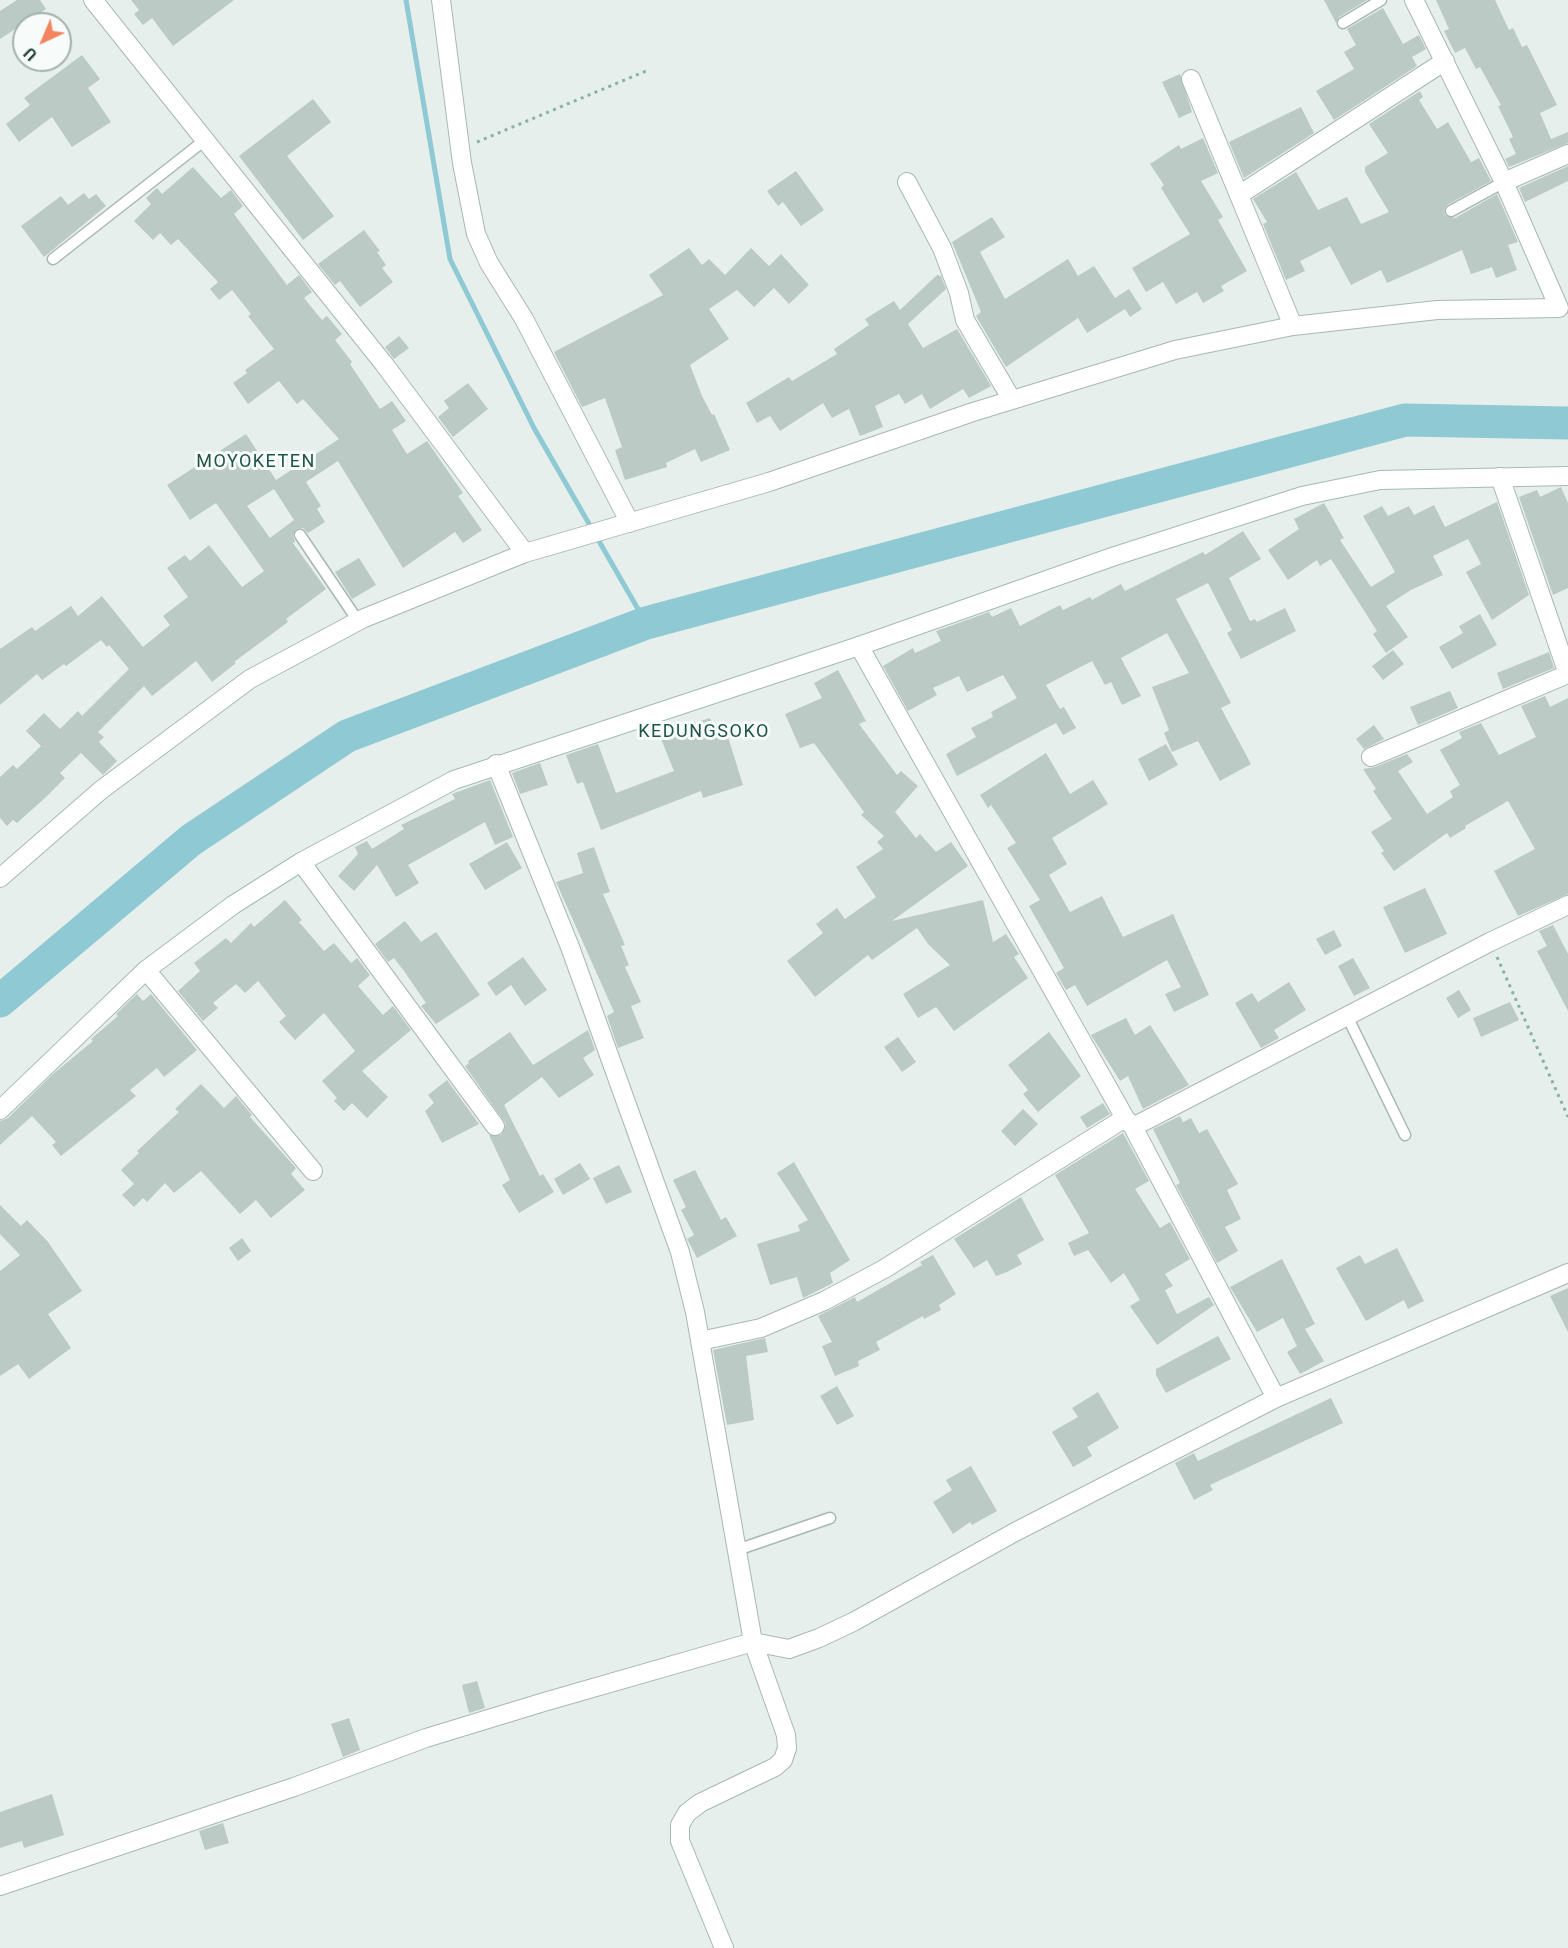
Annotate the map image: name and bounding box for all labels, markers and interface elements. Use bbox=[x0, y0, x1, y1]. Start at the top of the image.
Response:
north arrow bbox=[12, 12, 72, 72]
text: U bbox=[20, 43, 41, 64]
district label: MOYOKETEN bbox=[196, 451, 316, 473]
district label: KEDUNGSOKO bbox=[638, 721, 770, 743]

